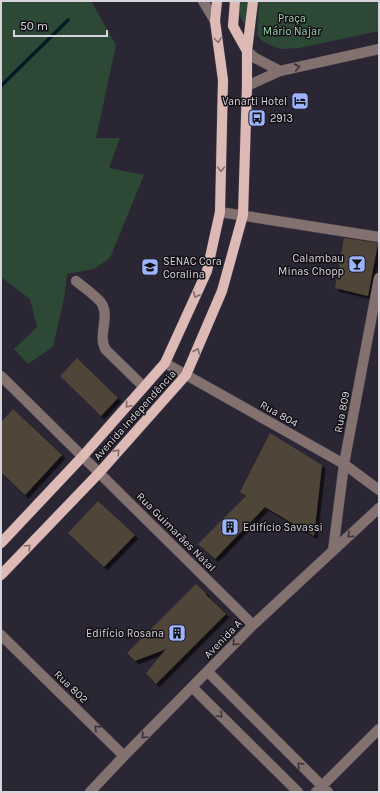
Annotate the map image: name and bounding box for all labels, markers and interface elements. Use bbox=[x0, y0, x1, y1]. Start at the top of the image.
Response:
scale bar bbox=[14, 12, 107, 38]
park label: Praça Mário Najar bbox=[263, 12, 321, 38]
text: 50 m bbox=[20, 19, 48, 33]
one-way arrow bbox=[213, 37, 222, 43]
one-way arrow bbox=[294, 64, 300, 72]
hotel icon: Vanarti Hotel bbox=[290, 91, 310, 111]
place label: Vanarti Hotel bbox=[222, 95, 287, 108]
bus stop icon: 2913 bbox=[247, 108, 267, 128]
place label: 2913 bbox=[270, 112, 293, 125]
one-way arrow bbox=[217, 166, 225, 172]
place label: Calambau Minas Chopp bbox=[278, 252, 344, 278]
bar icon: Calambau Minas Chopp bbox=[347, 254, 367, 274]
place label: SENAC Cora Coralina bbox=[163, 255, 222, 281]
school or university icon: SENAC Cora Coralina bbox=[140, 257, 160, 277]
one-way arrow bbox=[193, 291, 201, 299]
one-way arrow bbox=[192, 347, 200, 355]
street label: Avenida Independência bbox=[91, 367, 179, 463]
street label: Rua 809 bbox=[332, 390, 352, 434]
street label: Rua 804 bbox=[258, 398, 300, 430]
one-way arrow bbox=[125, 400, 133, 408]
one-way arrow bbox=[113, 450, 120, 457]
street label: Rua Guimarães Natal bbox=[134, 490, 218, 574]
building icon: Edifício Savassi bbox=[220, 517, 240, 537]
place label: Edifício Savassi bbox=[243, 521, 323, 534]
one-way arrow bbox=[348, 530, 355, 537]
one-way arrow bbox=[23, 544, 31, 552]
street label: Avenida A bbox=[201, 616, 245, 661]
building icon: Edifício Rosana bbox=[167, 623, 187, 643]
place label: Edifício Rosana bbox=[86, 627, 164, 640]
one-way arrow bbox=[233, 638, 240, 646]
street label: Rua 802 bbox=[51, 668, 91, 706]
one-way arrow bbox=[215, 710, 223, 718]
one-way arrow bbox=[94, 725, 102, 733]
one-way arrow bbox=[141, 731, 149, 739]
one-way arrow bbox=[297, 762, 305, 770]

